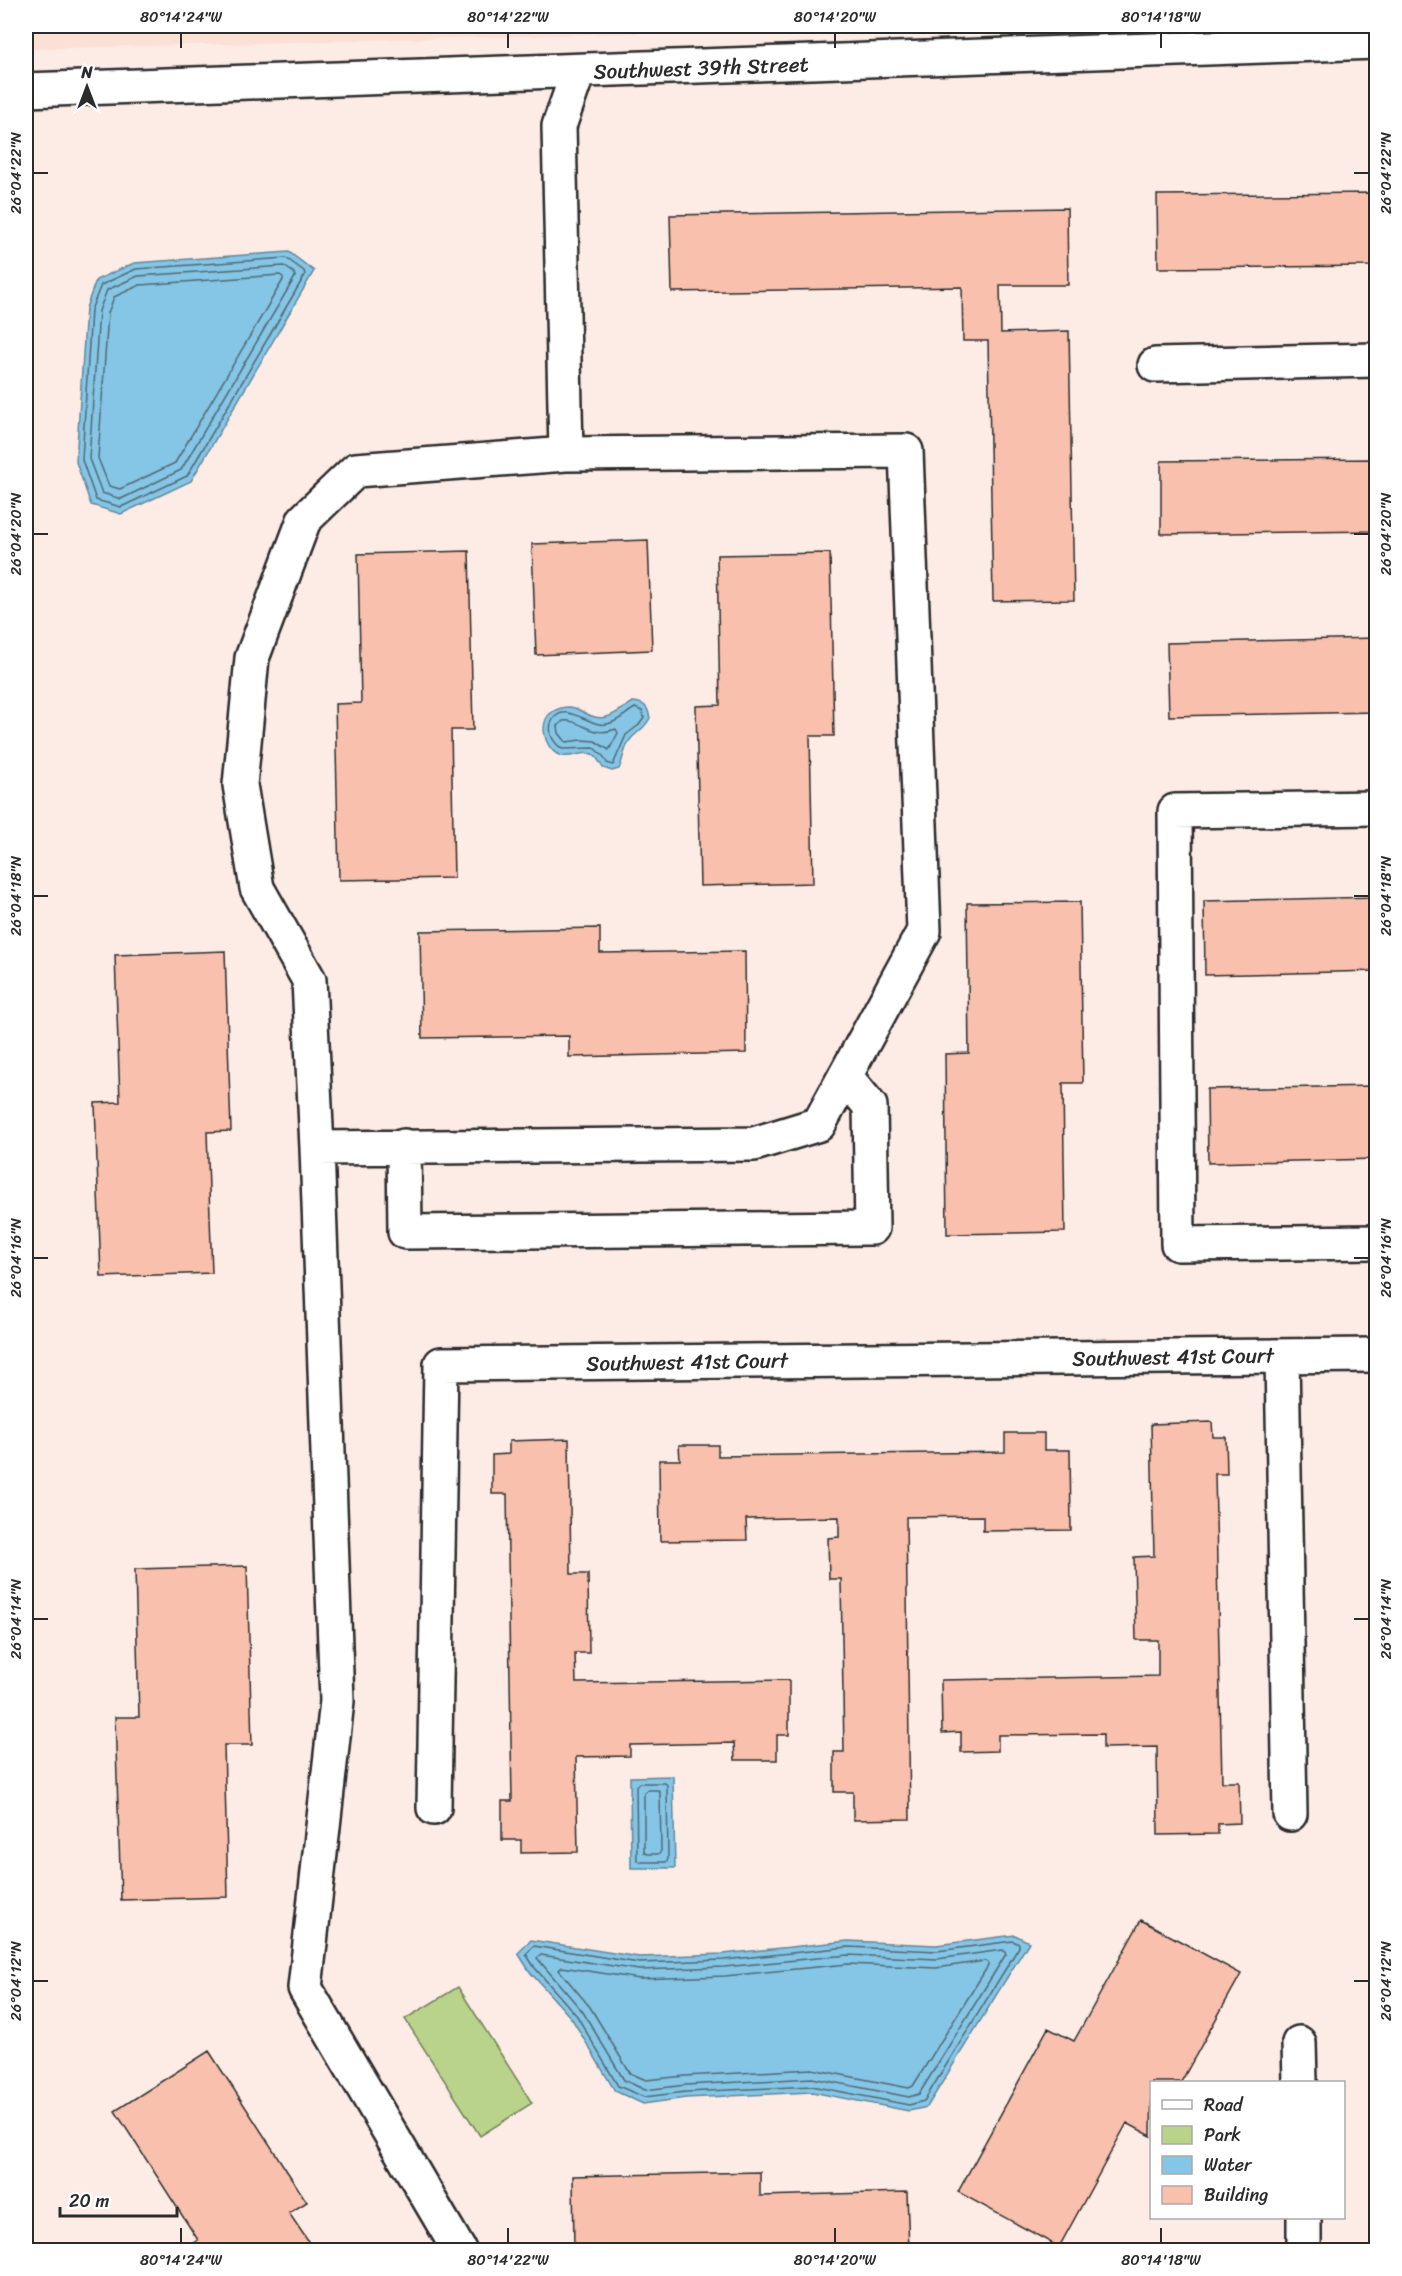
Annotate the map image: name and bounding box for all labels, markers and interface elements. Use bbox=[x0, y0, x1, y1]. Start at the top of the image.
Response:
text: 80°14'24"W bbox=[140, 4, 223, 30]
text: 80°14'22"W bbox=[467, 4, 549, 30]
text: 80°14'20"W bbox=[794, 4, 877, 30]
text: 80°14'18"W bbox=[1121, 4, 1201, 30]
street label: Southwest 39th Street bbox=[593, 45, 809, 91]
north arrow bbox=[57, 57, 117, 117]
text: N bbox=[80, 58, 93, 87]
text: 26°04'22"N bbox=[3, 131, 29, 214]
text: 26°04'22"N bbox=[1373, 131, 1399, 214]
text: 26°04'20"N bbox=[3, 492, 29, 575]
text: 26°04'20"N bbox=[1373, 492, 1399, 575]
text: 26°04'18"N bbox=[3, 855, 29, 936]
text: 26°04'18"N bbox=[1373, 855, 1399, 936]
text: 26°04'16"N bbox=[3, 1218, 29, 1298]
text: 26°04'16"N bbox=[1373, 1218, 1399, 1298]
street label: Southwest 41st Court bbox=[1072, 1336, 1276, 1378]
street label: Southwest 41st Court bbox=[586, 1341, 790, 1383]
text: 26°04'14"N bbox=[3, 1578, 29, 1659]
text: 26°04'14"N bbox=[1373, 1578, 1399, 1659]
text: 26°04'12"N bbox=[3, 1941, 29, 2021]
text: 26°04'12"N bbox=[1373, 1941, 1399, 2021]
legend bbox=[1150, 2081, 1345, 2219]
text: Road bbox=[1204, 2089, 1244, 2121]
text: Park bbox=[1204, 2119, 1241, 2151]
text: Water bbox=[1204, 2149, 1253, 2181]
text: Building bbox=[1204, 2179, 1268, 2211]
scale bar bbox=[60, 2180, 177, 2218]
text: 20 m bbox=[69, 2185, 109, 2217]
text: 80°14'24"W bbox=[140, 2247, 223, 2273]
text: 80°14'22"W bbox=[467, 2247, 549, 2273]
text: 80°14'20"W bbox=[794, 2247, 877, 2273]
text: 80°14'18"W bbox=[1121, 2247, 1201, 2273]

